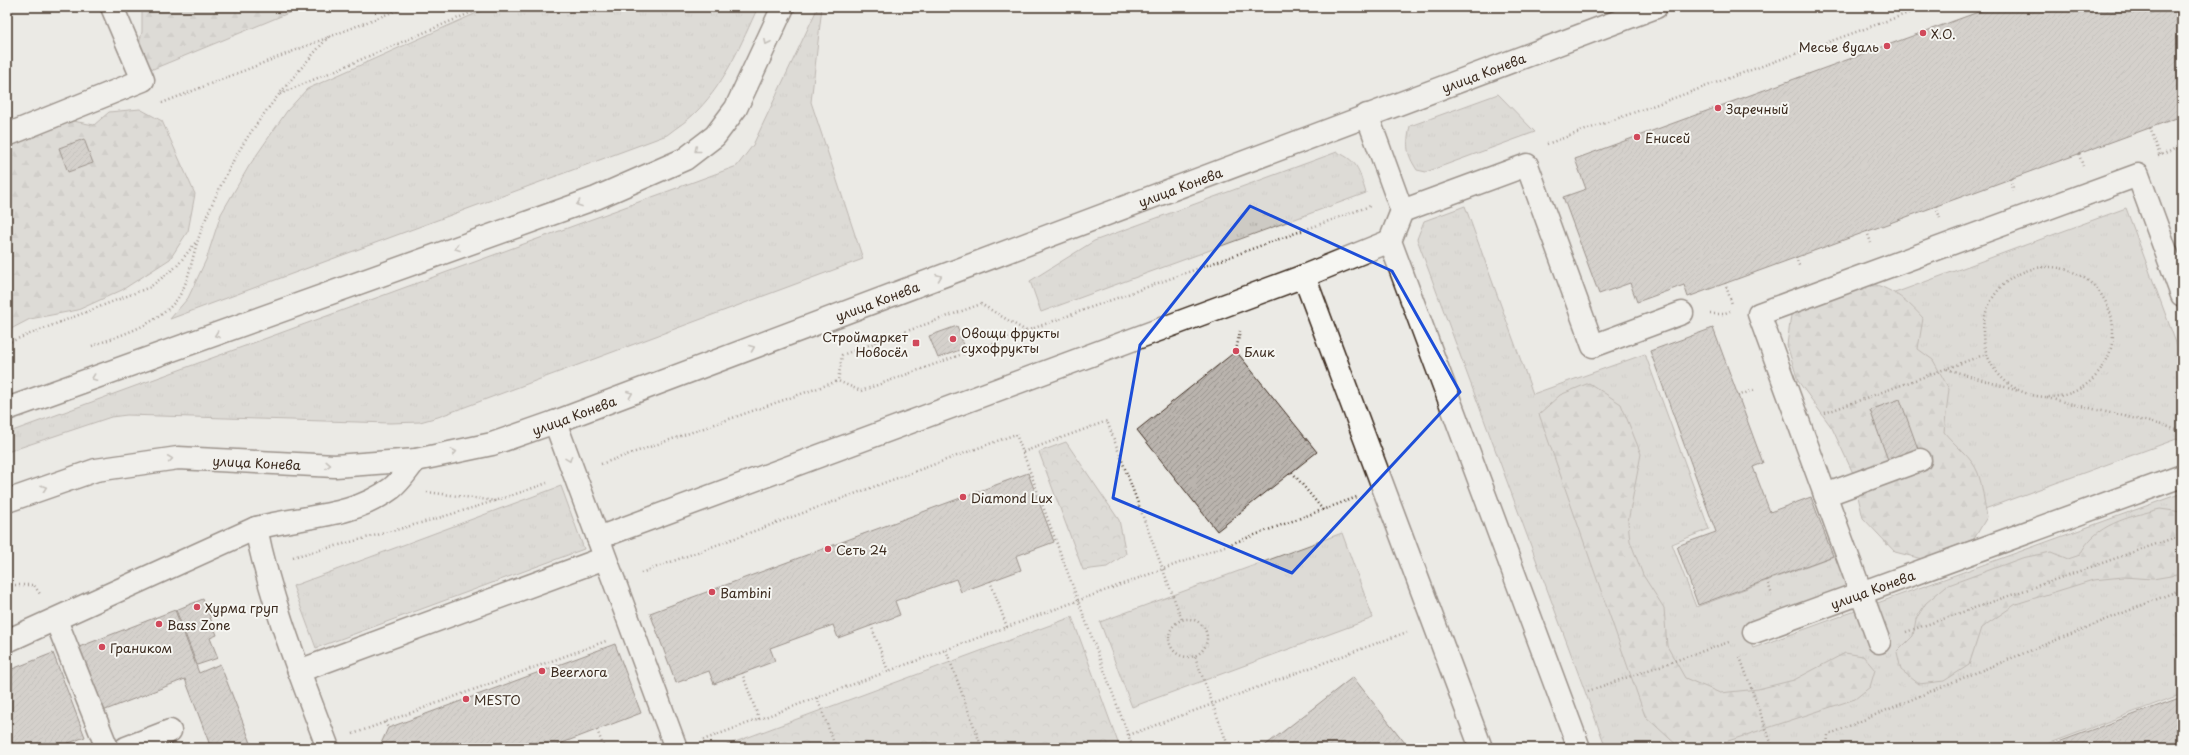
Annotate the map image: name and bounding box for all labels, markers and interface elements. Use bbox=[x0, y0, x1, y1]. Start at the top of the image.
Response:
place label: X.O. bbox=[1931, 24, 1956, 43]
marker: X.O. bbox=[1918, 28, 1928, 38]
place label: Месье вуаль bbox=[1799, 37, 1879, 56]
one-way arrow bbox=[764, 38, 772, 46]
marker: Месье вуаль bbox=[1882, 41, 1892, 51]
street label: улица Конева bbox=[1439, 47, 1529, 97]
place label: Заречный bbox=[1726, 99, 1789, 118]
marker: Заречный bbox=[1713, 103, 1723, 113]
place label: Енисей bbox=[1645, 128, 1690, 147]
marker: Енисей bbox=[1632, 132, 1642, 142]
one-way arrow bbox=[694, 145, 702, 152]
street label: улица Конева bbox=[1135, 162, 1226, 211]
one-way arrow bbox=[576, 199, 583, 208]
one-way arrow bbox=[454, 243, 461, 252]
one-way arrow bbox=[935, 273, 942, 282]
street label: улица Конева bbox=[832, 276, 923, 325]
place label: Овощи фрукты сухофрукты bbox=[961, 323, 1059, 357]
place label: Строймаркет Новосёл bbox=[822, 327, 909, 361]
one-way arrow bbox=[214, 330, 221, 338]
marker: Овощи фрукты сухофрукты bbox=[948, 334, 958, 344]
marker: Строймаркет Новосёл bbox=[911, 338, 921, 348]
place label: Блик bbox=[1244, 342, 1275, 361]
one-way arrow bbox=[748, 344, 755, 352]
marker: Блик bbox=[1231, 346, 1241, 356]
one-way arrow bbox=[91, 373, 98, 382]
street label: улица Конева bbox=[529, 390, 619, 439]
one-way arrow bbox=[627, 390, 634, 398]
one-way arrow bbox=[451, 448, 457, 457]
street label: улица Конева bbox=[212, 450, 302, 474]
one-way arrow bbox=[167, 455, 173, 464]
one-way arrow bbox=[564, 455, 572, 462]
one-way arrow bbox=[325, 461, 331, 470]
one-way arrow bbox=[40, 484, 47, 493]
place label: Diamond Lux bbox=[971, 488, 1053, 507]
marker: Diamond Lux bbox=[958, 492, 968, 502]
place label: Сеть 24 bbox=[836, 540, 887, 559]
marker: Сеть 24 bbox=[823, 544, 833, 554]
street label: улица Конева bbox=[1828, 564, 1918, 613]
place label: Bambini bbox=[720, 583, 771, 602]
marker: Bambini bbox=[707, 587, 717, 597]
place label: Хурма груп bbox=[205, 598, 279, 617]
marker: Хурма груп bbox=[192, 602, 202, 612]
place label: Bass Zone bbox=[167, 615, 231, 634]
marker: Bass Zone bbox=[154, 619, 164, 629]
place label: Граником bbox=[110, 638, 172, 657]
marker: Граником bbox=[97, 642, 107, 652]
place label: Beerлога bbox=[550, 662, 608, 681]
marker: Beerлога bbox=[537, 666, 547, 676]
place label: MESTO bbox=[474, 690, 521, 709]
marker: MESTO bbox=[461, 694, 471, 704]

